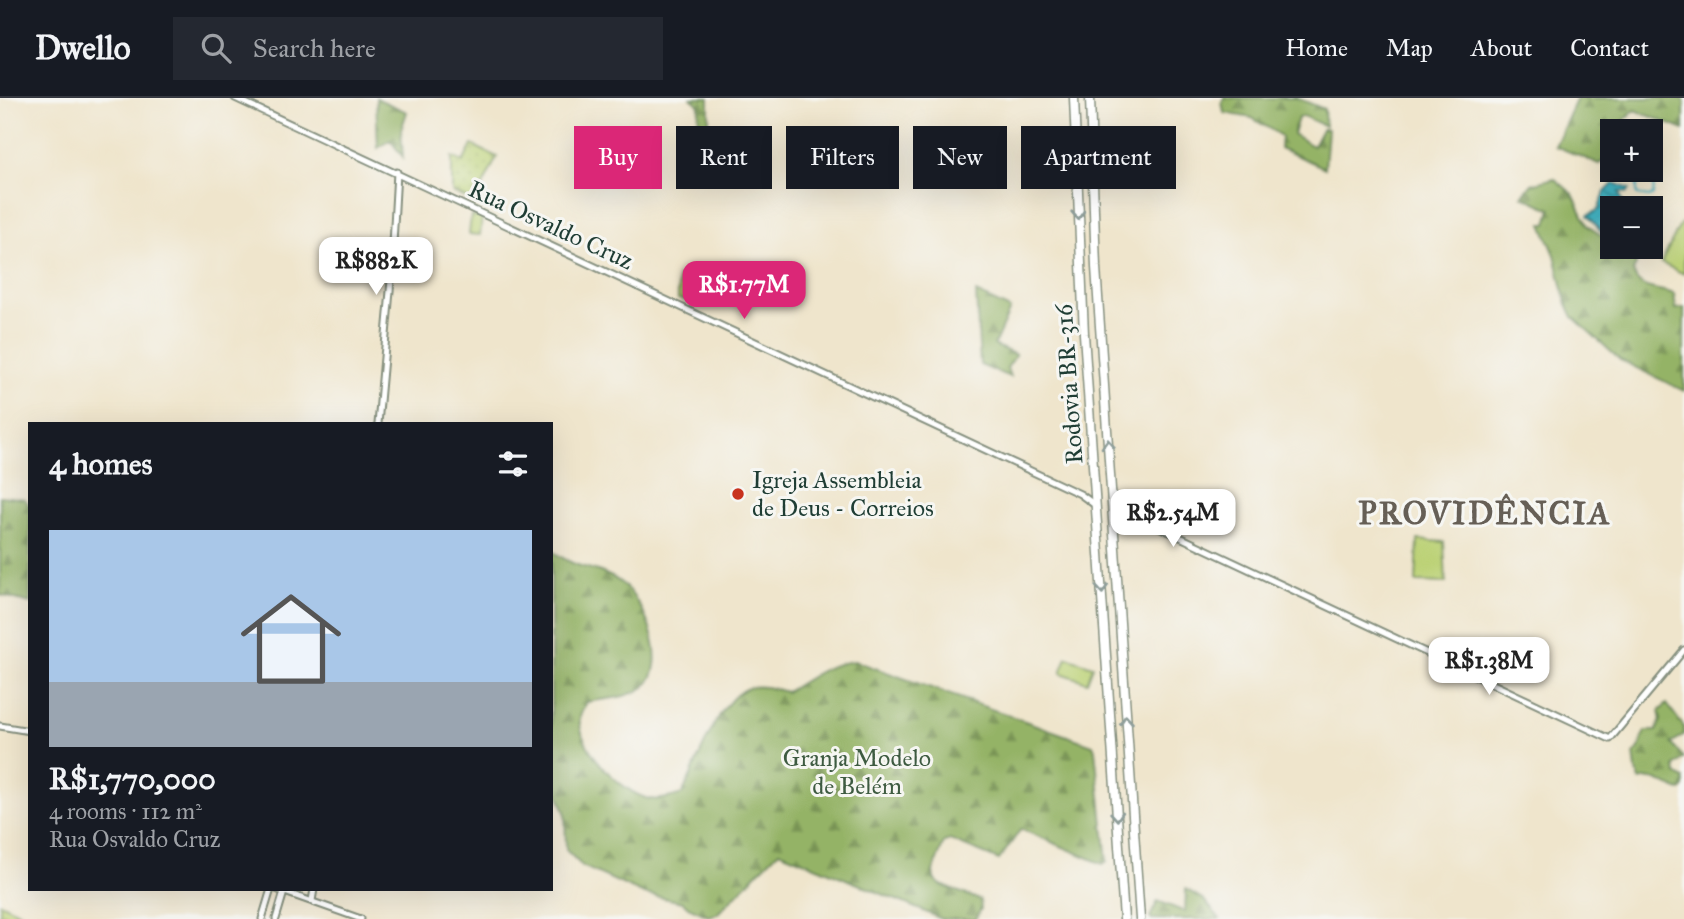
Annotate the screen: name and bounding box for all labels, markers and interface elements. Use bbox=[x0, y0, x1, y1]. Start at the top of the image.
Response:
search box bbox=[173, 17, 663, 80]
text: Dwello bbox=[35, 28, 131, 68]
icon: search bbox=[197, 29, 235, 67]
text: Search here bbox=[253, 32, 376, 64]
text: Home bbox=[1285, 33, 1348, 63]
text: Map bbox=[1386, 33, 1433, 63]
text: About bbox=[1471, 33, 1532, 63]
text: Contact bbox=[1570, 33, 1649, 63]
map controls bbox=[1600, 119, 1663, 259]
button: + bbox=[1600, 119, 1663, 182]
chip: Buy bbox=[574, 126, 662, 189]
chip: Rent bbox=[676, 126, 772, 189]
chip: Filters bbox=[786, 126, 899, 189]
chip: New bbox=[913, 126, 1007, 189]
chip: Apartment bbox=[1021, 126, 1176, 189]
street label: Rua Osvaldo Cruz bbox=[464, 174, 638, 276]
button: − bbox=[1600, 196, 1663, 259]
one-way arrow bbox=[1071, 210, 1086, 221]
pin: R$882K bbox=[319, 238, 433, 297]
text: R$882K bbox=[335, 246, 417, 274]
pin: R$1.77M bbox=[679, 262, 809, 321]
text: R$1.77M bbox=[699, 270, 789, 298]
street label: Rodovia BR-316 bbox=[1048, 302, 1090, 465]
one-way arrow bbox=[1101, 438, 1116, 449]
icon: filters bbox=[494, 445, 532, 483]
text: 4 homes bbox=[49, 446, 153, 482]
place label: Igreja Assembleia de Deus - Correios bbox=[752, 465, 934, 523]
marker: Igreja Assembleia de Deus - Correios bbox=[730, 486, 746, 502]
pin: R$2.54M bbox=[1108, 490, 1238, 549]
district label: PROVIDÊNCIA bbox=[1358, 493, 1612, 533]
text: R$2.54M bbox=[1127, 498, 1219, 526]
icon: home bbox=[228, 576, 354, 702]
one-way arrow bbox=[1094, 584, 1109, 595]
pin: R$1.38M bbox=[1424, 638, 1554, 697]
text: R$1.38M bbox=[1445, 646, 1534, 674]
one-way arrow bbox=[1119, 714, 1134, 725]
park label: Granja Modelo de Belém bbox=[783, 743, 931, 801]
text: R$1,770,000 bbox=[49, 761, 216, 797]
text: 4 rooms · 112 m² bbox=[49, 797, 202, 825]
one-way arrow bbox=[1109, 811, 1124, 822]
text: Rua Osvaldo Cruz bbox=[49, 825, 220, 853]

